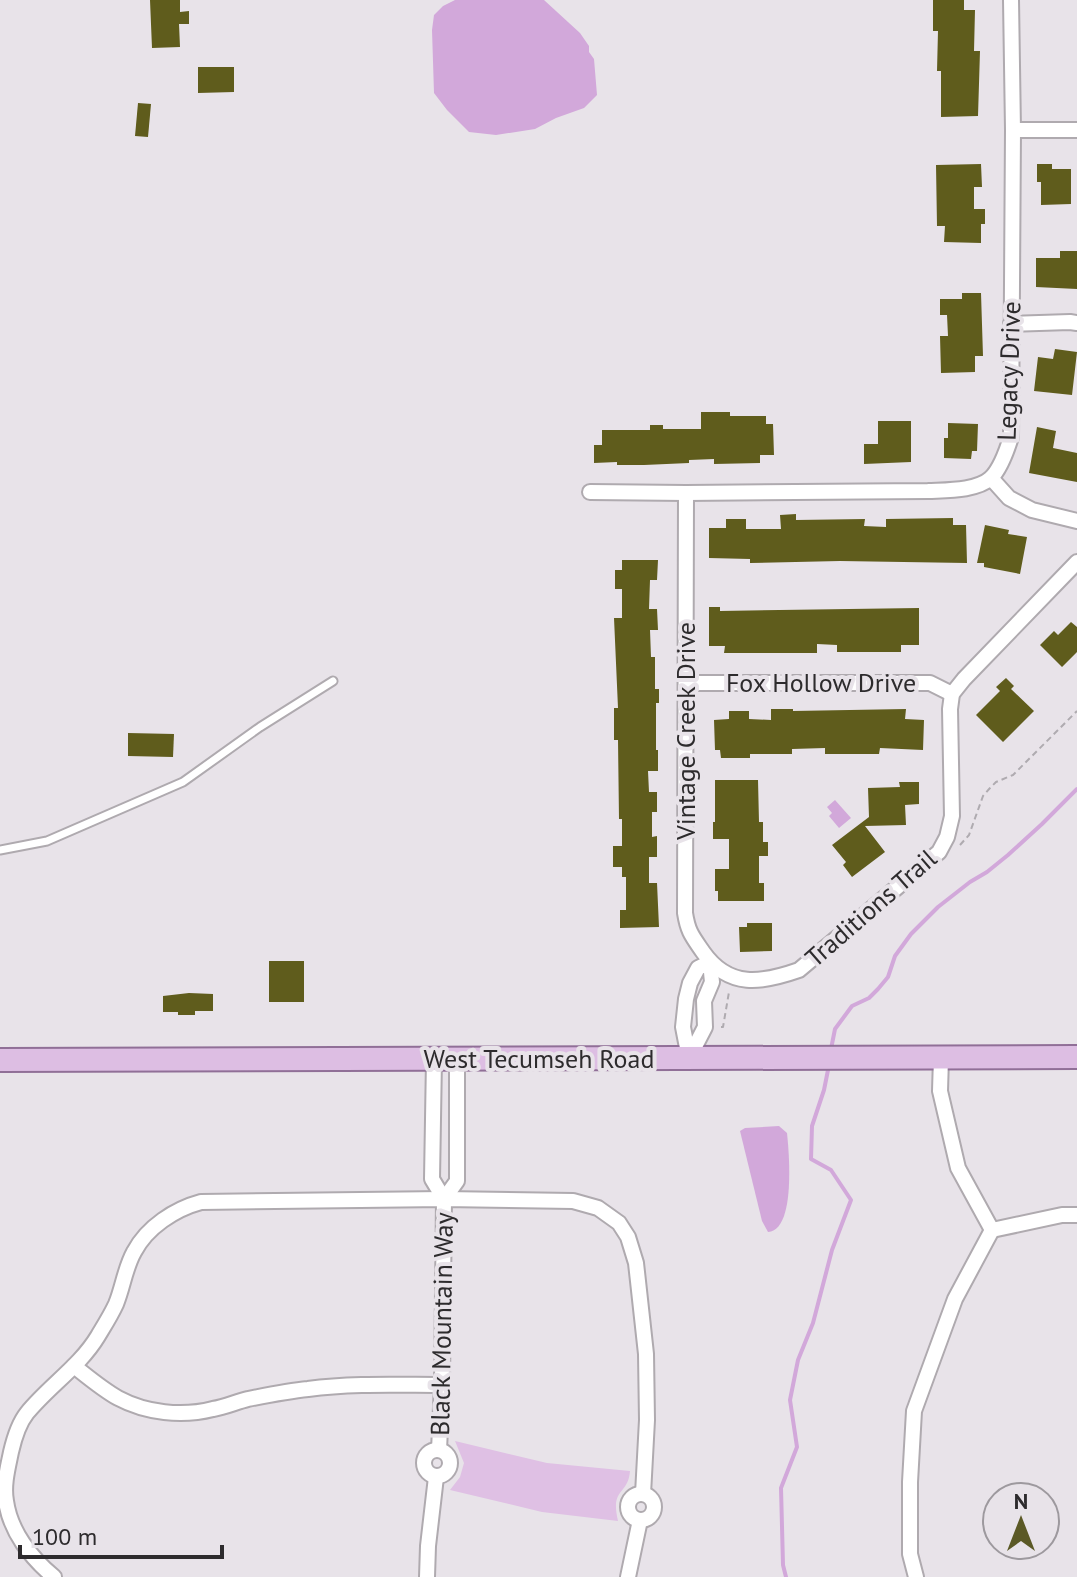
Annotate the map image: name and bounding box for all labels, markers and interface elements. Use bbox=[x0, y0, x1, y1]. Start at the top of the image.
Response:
street label: Legacy Drive bbox=[990, 301, 1027, 441]
street label: Vintage Creek Drive bbox=[669, 622, 702, 841]
street label: Fox Hollow Drive bbox=[726, 666, 916, 699]
street label: Traditions Trail bbox=[798, 841, 943, 974]
street label: West Tecumseh Road bbox=[424, 1042, 654, 1075]
street label: Black Mountain Way bbox=[423, 1212, 460, 1436]
north arrow bbox=[981, 1481, 1061, 1561]
text: N bbox=[1014, 1487, 1028, 1515]
scale bar bbox=[20, 1509, 222, 1559]
text: 100 m bbox=[32, 1521, 97, 1552]

